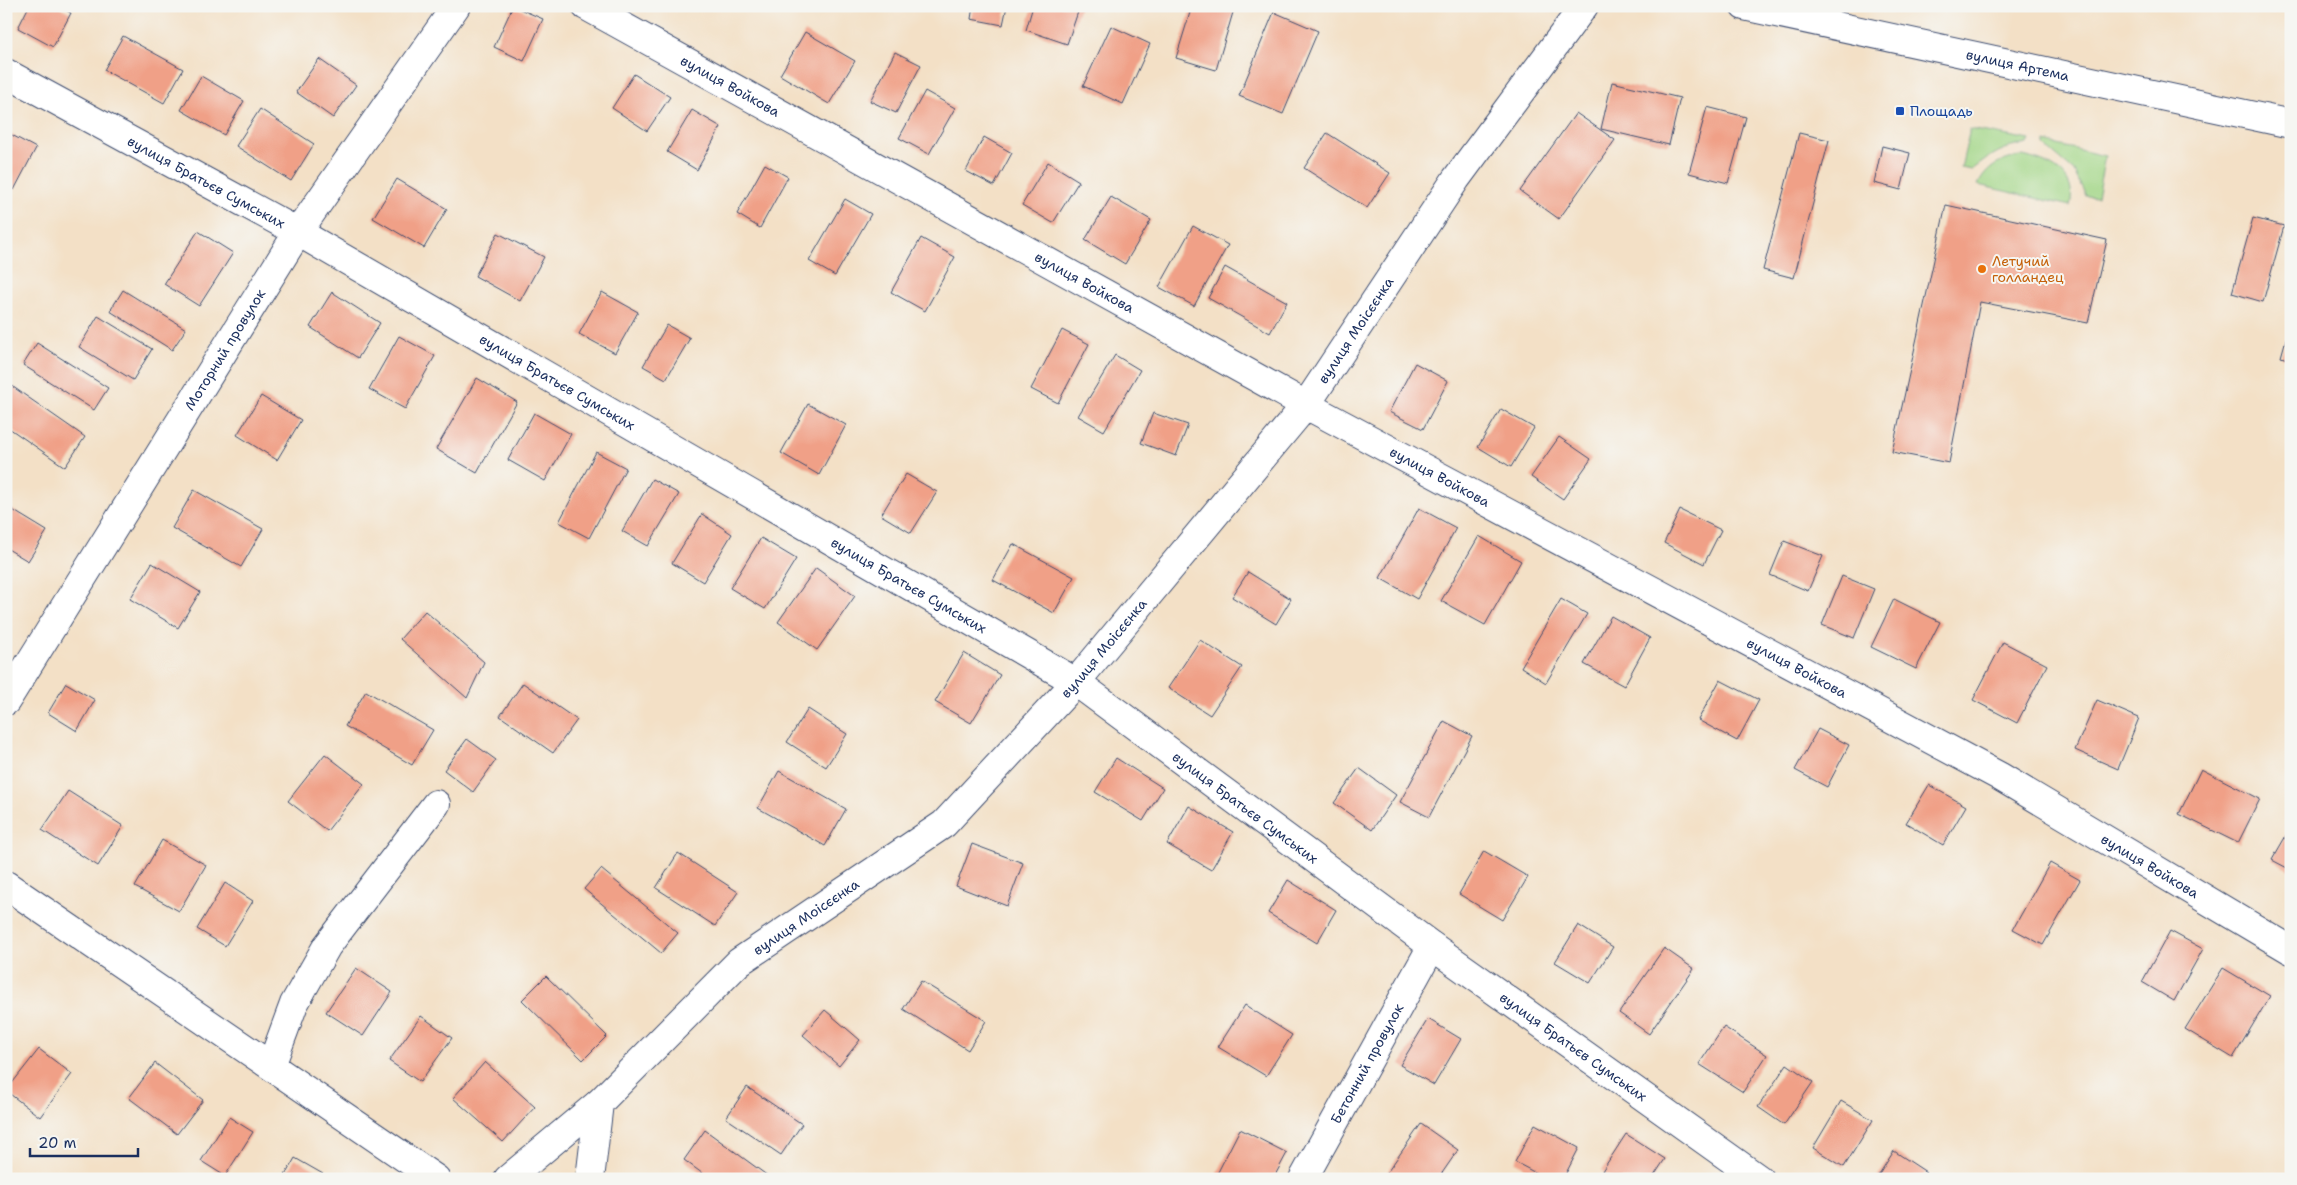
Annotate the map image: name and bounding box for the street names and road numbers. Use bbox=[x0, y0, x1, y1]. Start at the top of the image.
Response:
street label: вулиця Артема bbox=[1964, 45, 2071, 85]
street label: вулиця Войкова bbox=[677, 51, 783, 121]
street label: вулиця Братьєв Сумських bbox=[124, 132, 288, 232]
street label: вулиця Войкова bbox=[1032, 248, 1138, 317]
street label: вулиця Моісєєнка bbox=[1314, 273, 1398, 387]
street label: Моторний провулок bbox=[180, 285, 270, 414]
street label: вулиця Братьєв Сумських bbox=[476, 330, 638, 434]
street label: вулиця Войкова bbox=[1387, 443, 1493, 511]
street label: вулиця Братьєв Сумських bbox=[828, 533, 990, 637]
street label: вулиця Моісєєнка bbox=[1057, 595, 1151, 702]
street label: вулиця Войкова bbox=[1744, 634, 1850, 702]
street label: вулиця Братьєв Сумських bbox=[1169, 748, 1322, 867]
street label: вулиця Войкова bbox=[2098, 830, 2203, 902]
street label: вулиця Моісєєнка bbox=[749, 875, 863, 959]
street label: вулиця Братьєв Сумських bbox=[1496, 988, 1651, 1105]
street label: Бетонний провулок bbox=[1326, 1000, 1408, 1127]

